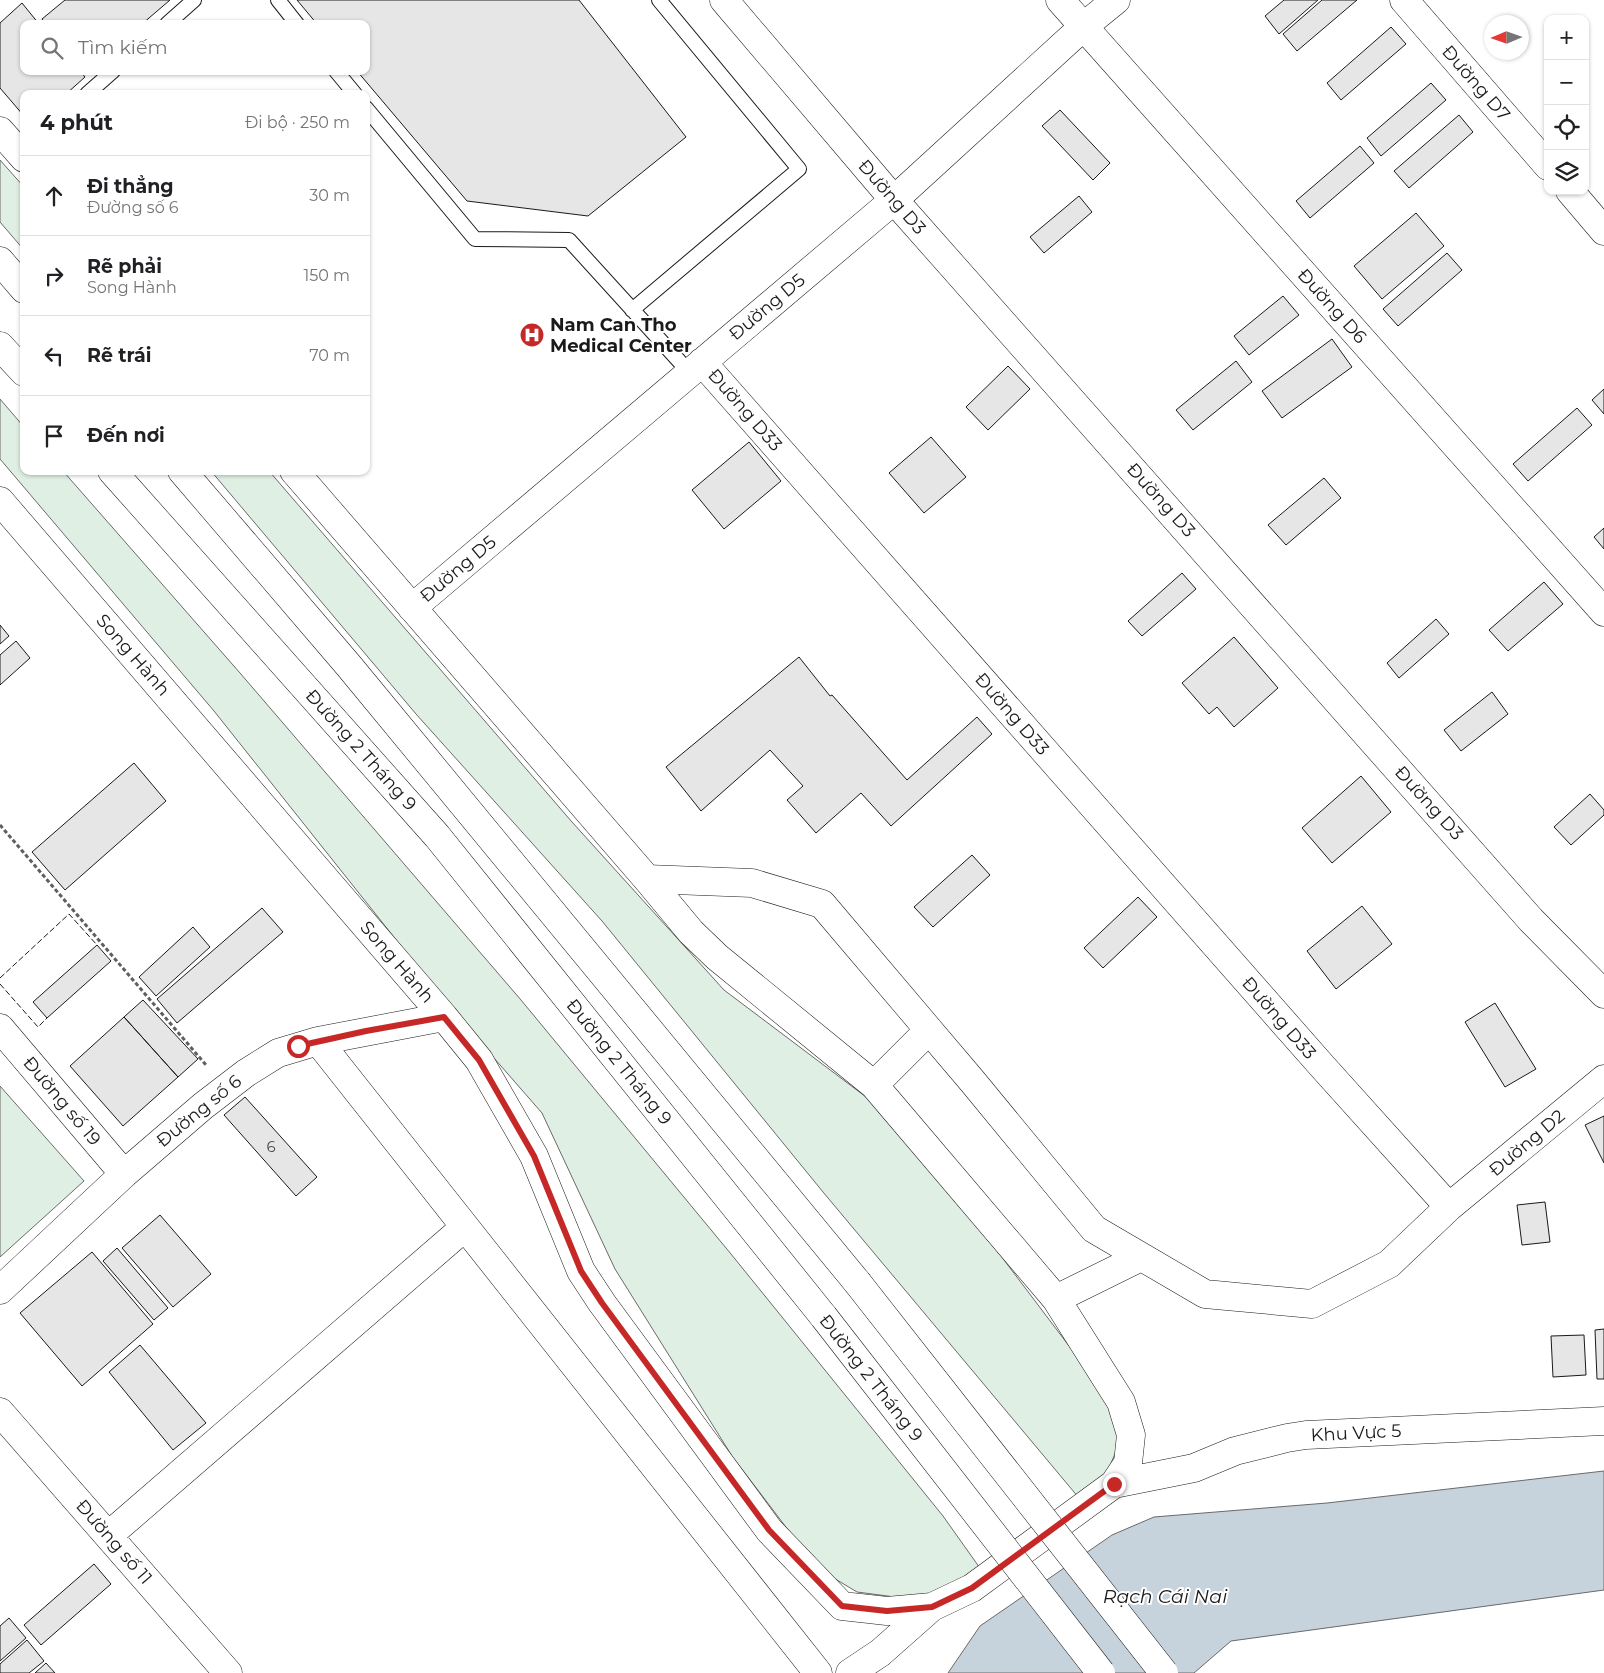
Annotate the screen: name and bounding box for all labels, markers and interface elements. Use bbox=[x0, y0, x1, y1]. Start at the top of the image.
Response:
north arrow bbox=[1484, 15, 1529, 60]
map controls bbox=[1544, 15, 1589, 195]
button: + bbox=[1544, 15, 1589, 60]
search box bbox=[20, 20, 370, 75]
icon: search bbox=[38, 34, 66, 62]
text: Tìm kiếm bbox=[78, 36, 168, 59]
street label: Đường D7 bbox=[1437, 41, 1515, 125]
button: − bbox=[1544, 60, 1589, 105]
button: locate bbox=[1544, 105, 1589, 150]
text: 4 phút bbox=[40, 110, 113, 135]
text: Đi bộ · 250 m bbox=[245, 113, 350, 132]
button: layers bbox=[1544, 150, 1589, 195]
street label: Đường D3 bbox=[853, 155, 931, 239]
text: Đi thẳng bbox=[87, 175, 174, 198]
icon: ahead bbox=[40, 182, 68, 210]
text: 30 m bbox=[309, 186, 350, 205]
text: Đường số 6 bbox=[87, 198, 179, 217]
text: Rẽ phải bbox=[87, 255, 162, 278]
icon: right bbox=[40, 262, 68, 290]
street label: Đường D6 bbox=[1293, 264, 1371, 348]
text: 150 m bbox=[303, 266, 350, 285]
street label: Đường D5 bbox=[725, 269, 809, 345]
text: Song Hành bbox=[87, 278, 177, 297]
place label: Nam Can Tho Medical Center bbox=[550, 314, 692, 357]
hospital icon: Nam Can Tho Medical Center bbox=[519, 322, 545, 348]
icon: left bbox=[40, 342, 68, 370]
text: Rẽ trái bbox=[87, 344, 152, 367]
text: 70 m bbox=[309, 346, 350, 365]
street label: Đường D33 bbox=[703, 364, 787, 456]
icon: arrive bbox=[40, 422, 68, 450]
text: Đến nơi bbox=[87, 424, 165, 447]
street label: Đường D3 bbox=[1122, 458, 1200, 542]
street label: Đường D5 bbox=[416, 531, 500, 607]
street label: Song Hành bbox=[92, 610, 174, 700]
street label: Đường D33 bbox=[970, 668, 1054, 760]
street label: Đường 2 Tháng 9 bbox=[301, 685, 421, 815]
street label: Đường D3 bbox=[1390, 761, 1468, 845]
street label: Song Hành bbox=[356, 917, 438, 1007]
street label: Đường D33 bbox=[1237, 972, 1321, 1064]
street label: Đường 2 Tháng 9 bbox=[562, 995, 677, 1129]
route start bbox=[287, 1035, 310, 1058]
street label: Đường số 19 bbox=[18, 1052, 106, 1150]
street label: Đường số 6 bbox=[152, 1070, 246, 1152]
street label: Đường D2 bbox=[1485, 1105, 1569, 1181]
house number: 6 bbox=[266, 1137, 276, 1156]
street label: Đường 2 Tháng 9 bbox=[814, 1310, 928, 1446]
street label: Khu Vực 5 bbox=[1310, 1420, 1402, 1446]
route end bbox=[1103, 1473, 1126, 1496]
street label: Đường số 11 bbox=[71, 1495, 157, 1589]
water label: Rạch Cái Nai bbox=[1103, 1585, 1228, 1608]

